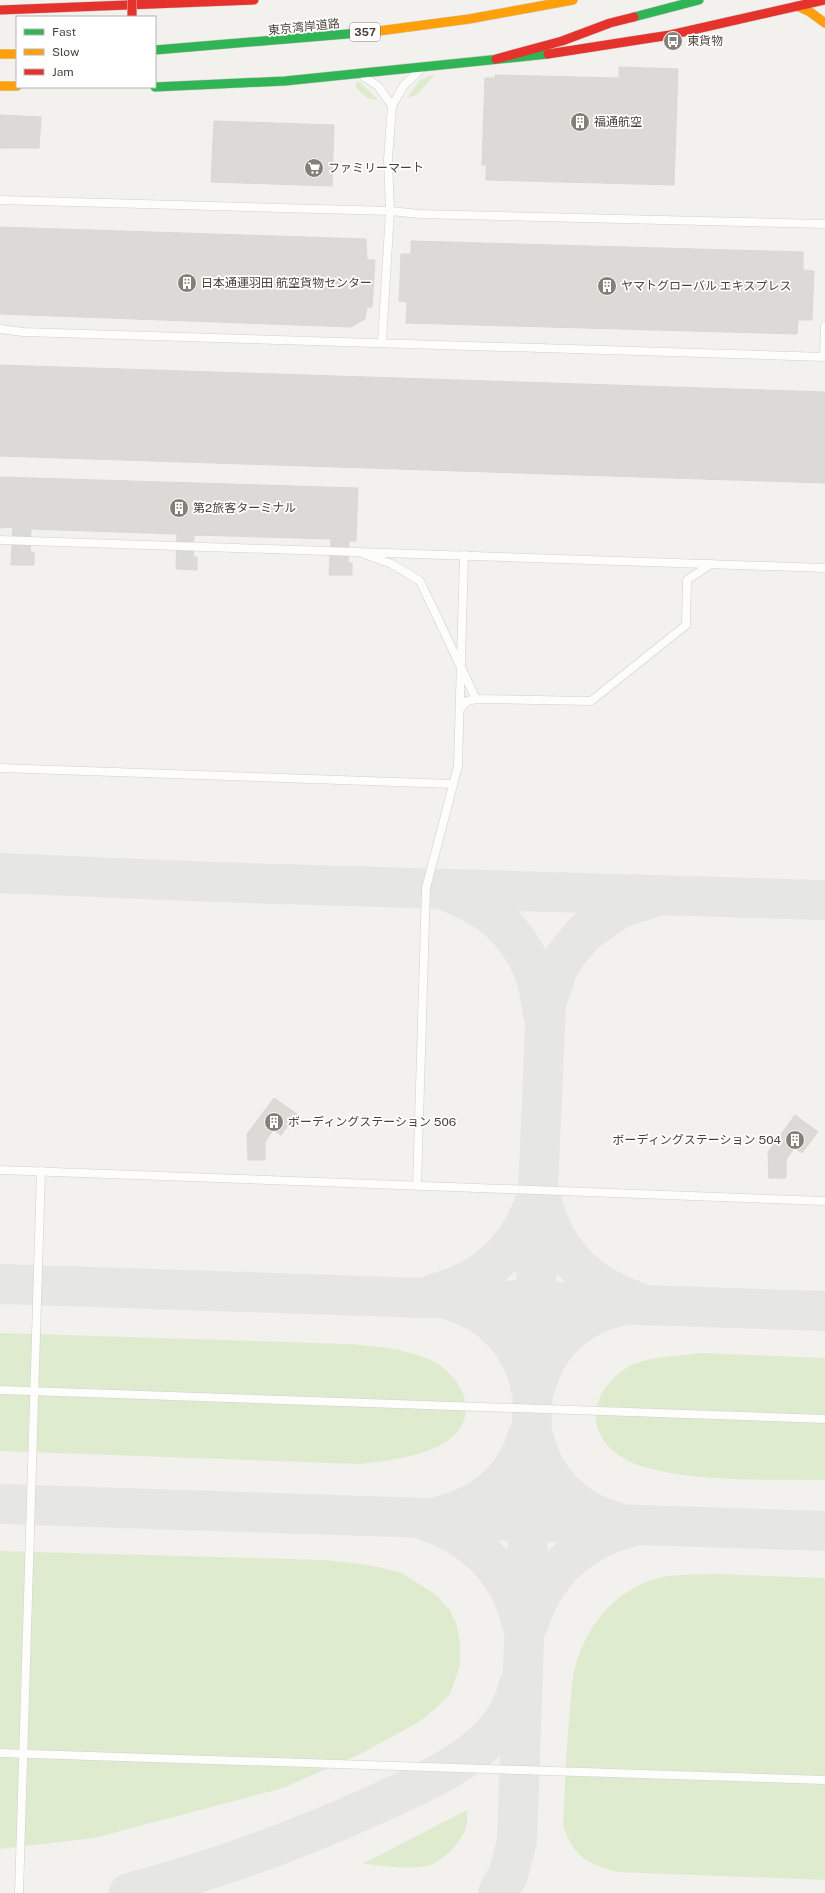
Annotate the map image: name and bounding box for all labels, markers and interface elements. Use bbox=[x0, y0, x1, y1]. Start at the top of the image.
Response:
legend bbox=[16, 16, 156, 88]
street label: 東京湾岸道路 bbox=[267, 16, 341, 38]
road number: 357 bbox=[350, 23, 380, 41]
text: Fast bbox=[52, 25, 77, 39]
bus stop icon: 東貨物 bbox=[662, 30, 684, 52]
place label: 東貨物 bbox=[687, 34, 723, 48]
text: Slow bbox=[52, 45, 80, 59]
text: Jam bbox=[52, 65, 74, 79]
building icon: 福通航空 bbox=[569, 111, 591, 133]
place label: 福通航空 bbox=[594, 115, 642, 129]
supermarket icon: ファミリーマート bbox=[303, 157, 325, 179]
place label: ファミリーマート bbox=[328, 161, 424, 175]
building icon: 日本通運羽田 航空貨物センター bbox=[176, 272, 198, 294]
building icon: ヤマトグローバル エキスプレス bbox=[596, 275, 618, 297]
place label: 日本通運羽田 航空貨物センター bbox=[201, 276, 372, 290]
place label: ヤマトグローバル エキスプレス bbox=[621, 279, 791, 293]
building icon: 第2旅客ターミナル bbox=[168, 497, 190, 519]
place label: 第2旅客ターミナル bbox=[193, 501, 296, 515]
building icon: ボーディングステーション 506 bbox=[263, 1111, 285, 1133]
place label: ボーディングステーション 506 bbox=[288, 1115, 456, 1129]
building icon: ボーディングステーション 504 bbox=[784, 1129, 806, 1151]
place label: ボーディングステーション 504 bbox=[613, 1133, 781, 1147]

